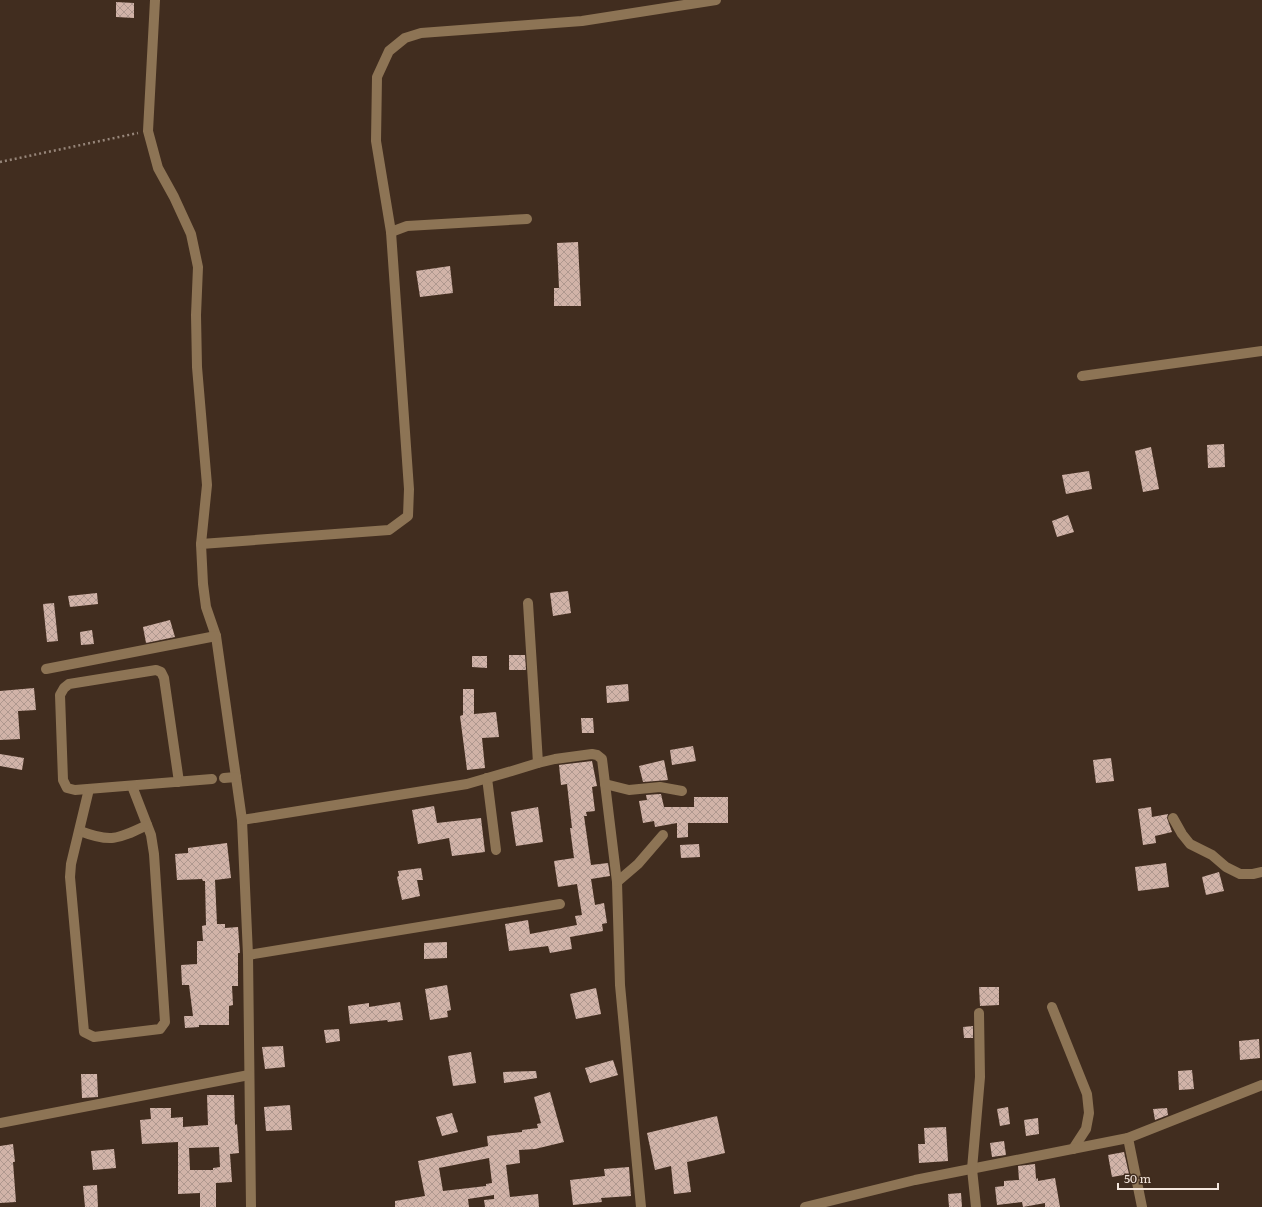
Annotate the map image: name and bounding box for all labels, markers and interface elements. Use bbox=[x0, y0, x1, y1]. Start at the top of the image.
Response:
scale bar bbox=[1118, 1165, 1218, 1191]
text: 50 m bbox=[1124, 1169, 1151, 1187]

